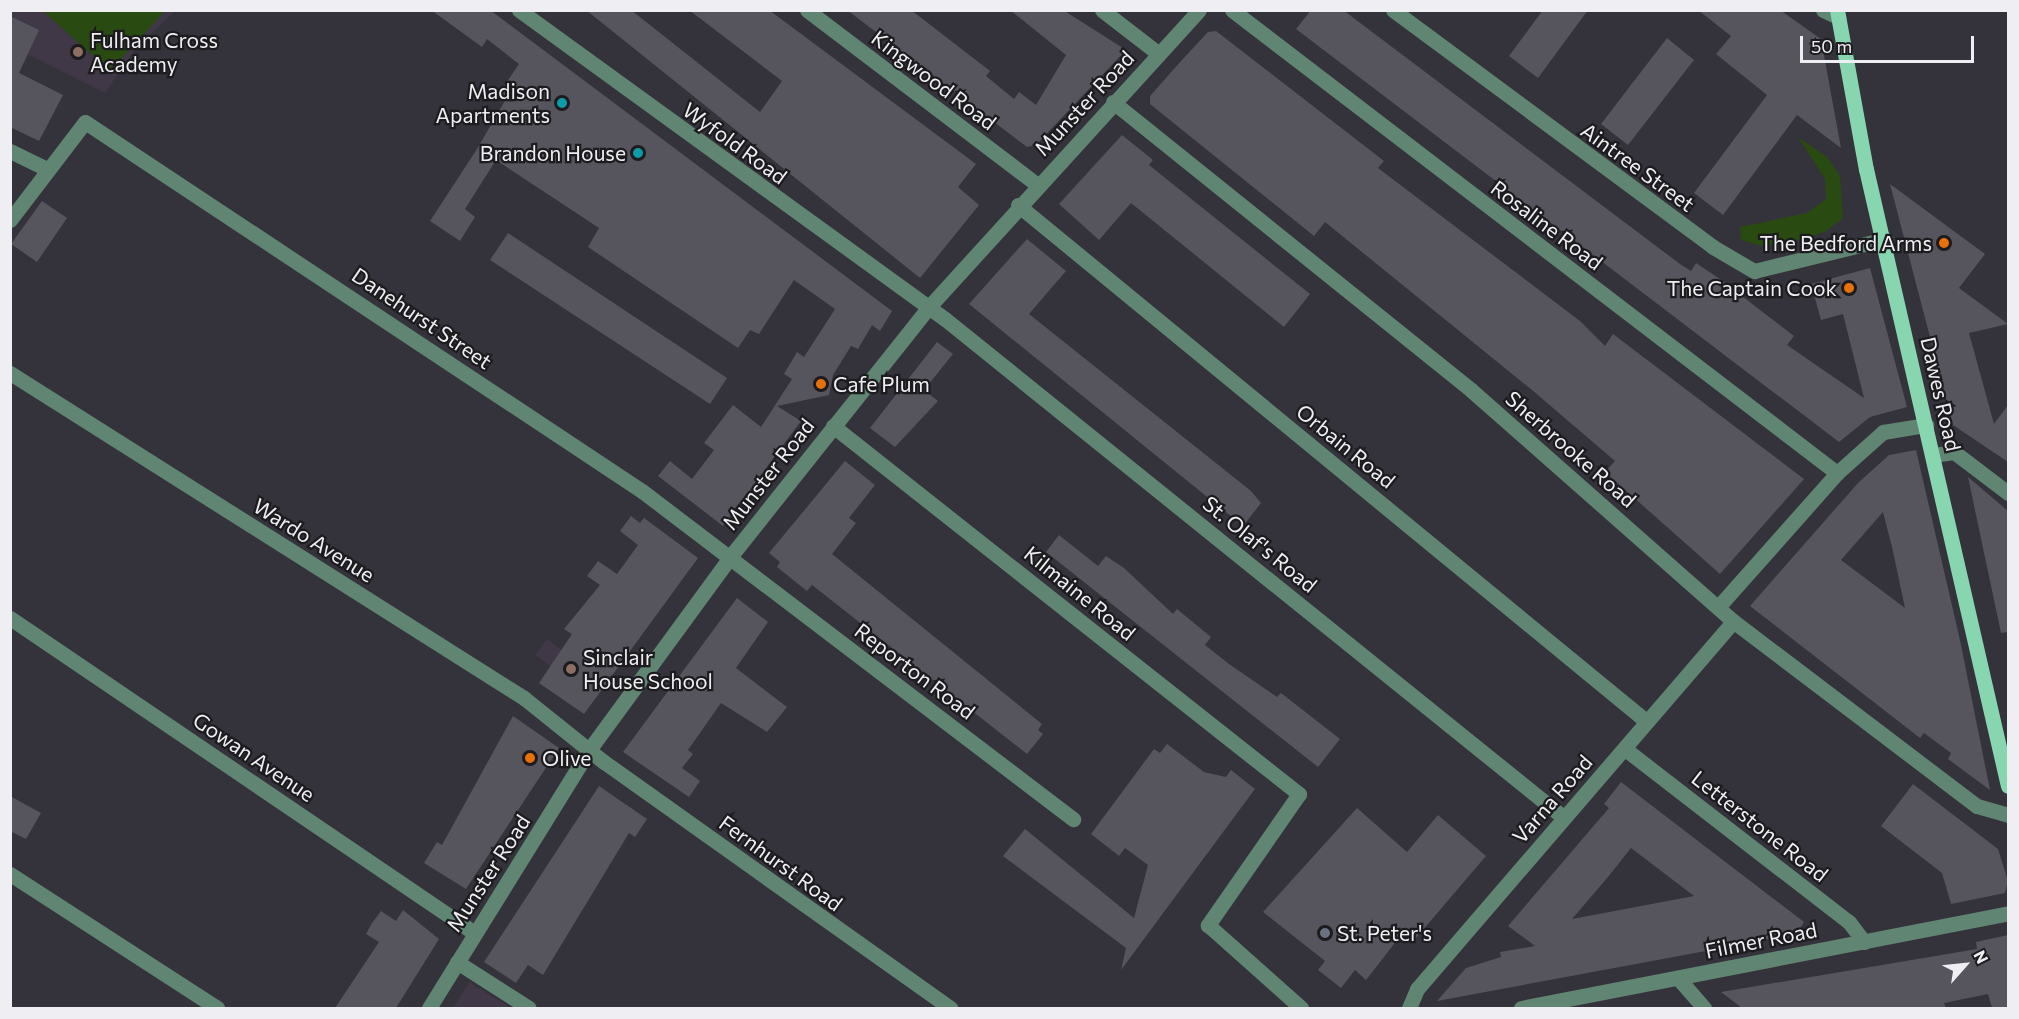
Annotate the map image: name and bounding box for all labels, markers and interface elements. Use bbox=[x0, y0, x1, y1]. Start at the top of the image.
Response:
scale bar bbox=[1803, 24, 1977, 62]
street label: Kingwood Road bbox=[867, 25, 1001, 135]
place label: Fulham Cross Academy bbox=[90, 27, 218, 77]
text: 50 m bbox=[1811, 35, 1852, 57]
marker: Fulham Cross Academy bbox=[71, 45, 85, 59]
street label: Munster Road bbox=[1029, 45, 1139, 161]
place label: Madison Apartments bbox=[436, 78, 550, 128]
marker: Madison Apartments bbox=[555, 96, 569, 110]
street label: Wyfold Road bbox=[678, 97, 792, 189]
street label: Aintree Street bbox=[1576, 117, 1700, 217]
place label: Brandon House bbox=[480, 140, 626, 166]
marker: Brandon House bbox=[631, 146, 645, 160]
street label: Rosaline Road bbox=[1486, 175, 1608, 275]
place label: The Bedford Arms bbox=[1759, 230, 1932, 256]
marker: The Bedford Arms bbox=[1937, 236, 1951, 250]
street label: Danehurst Street bbox=[347, 262, 497, 374]
place label: The Captain Cook bbox=[1667, 275, 1837, 301]
marker: The Captain Cook bbox=[1842, 281, 1856, 295]
street label: Dawes Road bbox=[1916, 334, 1966, 454]
place label: Cafe Plum bbox=[833, 371, 930, 397]
marker: Cafe Plum bbox=[814, 377, 828, 391]
street label: Sherbrooke Road bbox=[1501, 386, 1641, 512]
street label: Orbain Road bbox=[1292, 399, 1400, 493]
street label: Munster Road bbox=[717, 413, 819, 535]
street label: St. Olaf's Road bbox=[1198, 490, 1322, 598]
street label: Wardo Avenue bbox=[249, 493, 379, 587]
street label: Kilmaine Road bbox=[1019, 541, 1141, 645]
street label: Reporton Road bbox=[850, 618, 980, 724]
place label: Sinclair House School bbox=[583, 644, 713, 694]
marker: Sinclair House School bbox=[564, 662, 578, 676]
street label: Gowan Avenue bbox=[188, 707, 320, 807]
place label: Olive bbox=[542, 745, 591, 771]
street label: Varna Road bbox=[1507, 750, 1597, 848]
marker: Olive bbox=[523, 751, 537, 765]
street label: Letterstone Road bbox=[1687, 765, 1833, 887]
street label: Munster Road bbox=[441, 810, 535, 936]
street label: Fernhurst Road bbox=[715, 810, 847, 916]
street label: Filmer Road bbox=[1703, 917, 1819, 963]
place label: St. Peter's bbox=[1337, 920, 1432, 946]
marker: St. Peter's bbox=[1318, 926, 1332, 940]
north arrow bbox=[1935, 935, 1995, 995]
text: N bbox=[1970, 947, 1993, 966]

